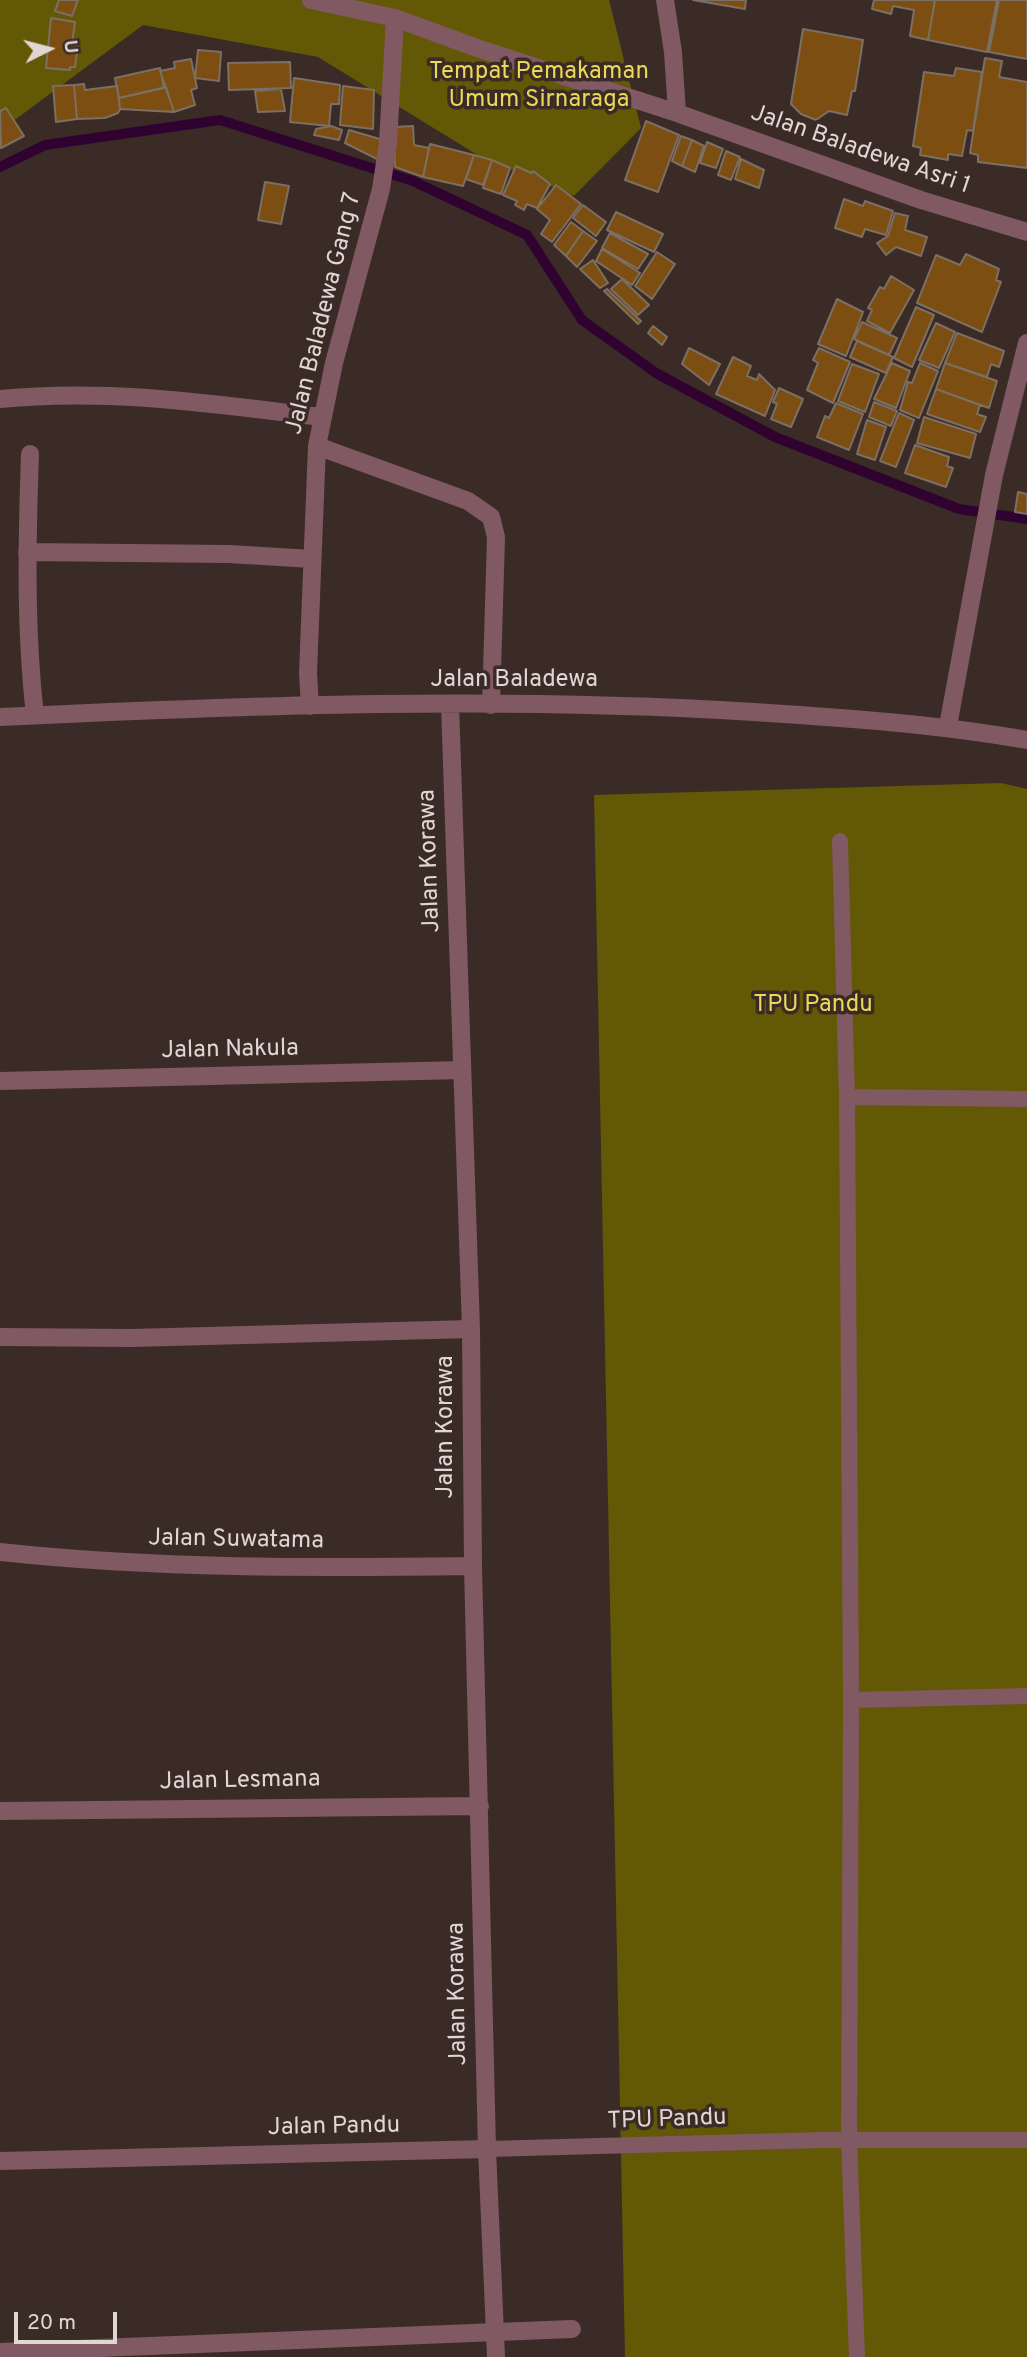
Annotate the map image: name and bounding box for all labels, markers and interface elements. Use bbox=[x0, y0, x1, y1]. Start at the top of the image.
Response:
north arrow bbox=[14, 14, 84, 84]
text: U bbox=[57, 39, 83, 55]
park label: Tempat Pemakaman Umum Sirnaraga bbox=[429, 59, 649, 115]
street label: Jalan Baladewa Asri 1 bbox=[746, 100, 974, 202]
street label: Jalan Baladewa Gang 7 bbox=[281, 190, 369, 438]
street label: Jalan Baladewa bbox=[430, 667, 598, 695]
street label: Jalan Korawa bbox=[414, 789, 448, 933]
park label: TPU Pandu bbox=[753, 992, 873, 1020]
street label: Jalan Nakula bbox=[161, 1035, 299, 1067]
street label: Jalan Korawa bbox=[433, 1355, 461, 1499]
street label: Jalan Suwatama bbox=[148, 1525, 324, 1557]
street label: Jalan Lesmana bbox=[159, 1766, 321, 1798]
street label: Jalan Korawa bbox=[443, 1922, 475, 2066]
street label: TPU Pandu bbox=[607, 2105, 727, 2137]
street label: Jalan Pandu bbox=[267, 2112, 401, 2144]
scale bar bbox=[18, 2298, 121, 2342]
text: 20 m bbox=[27, 2310, 76, 2337]

